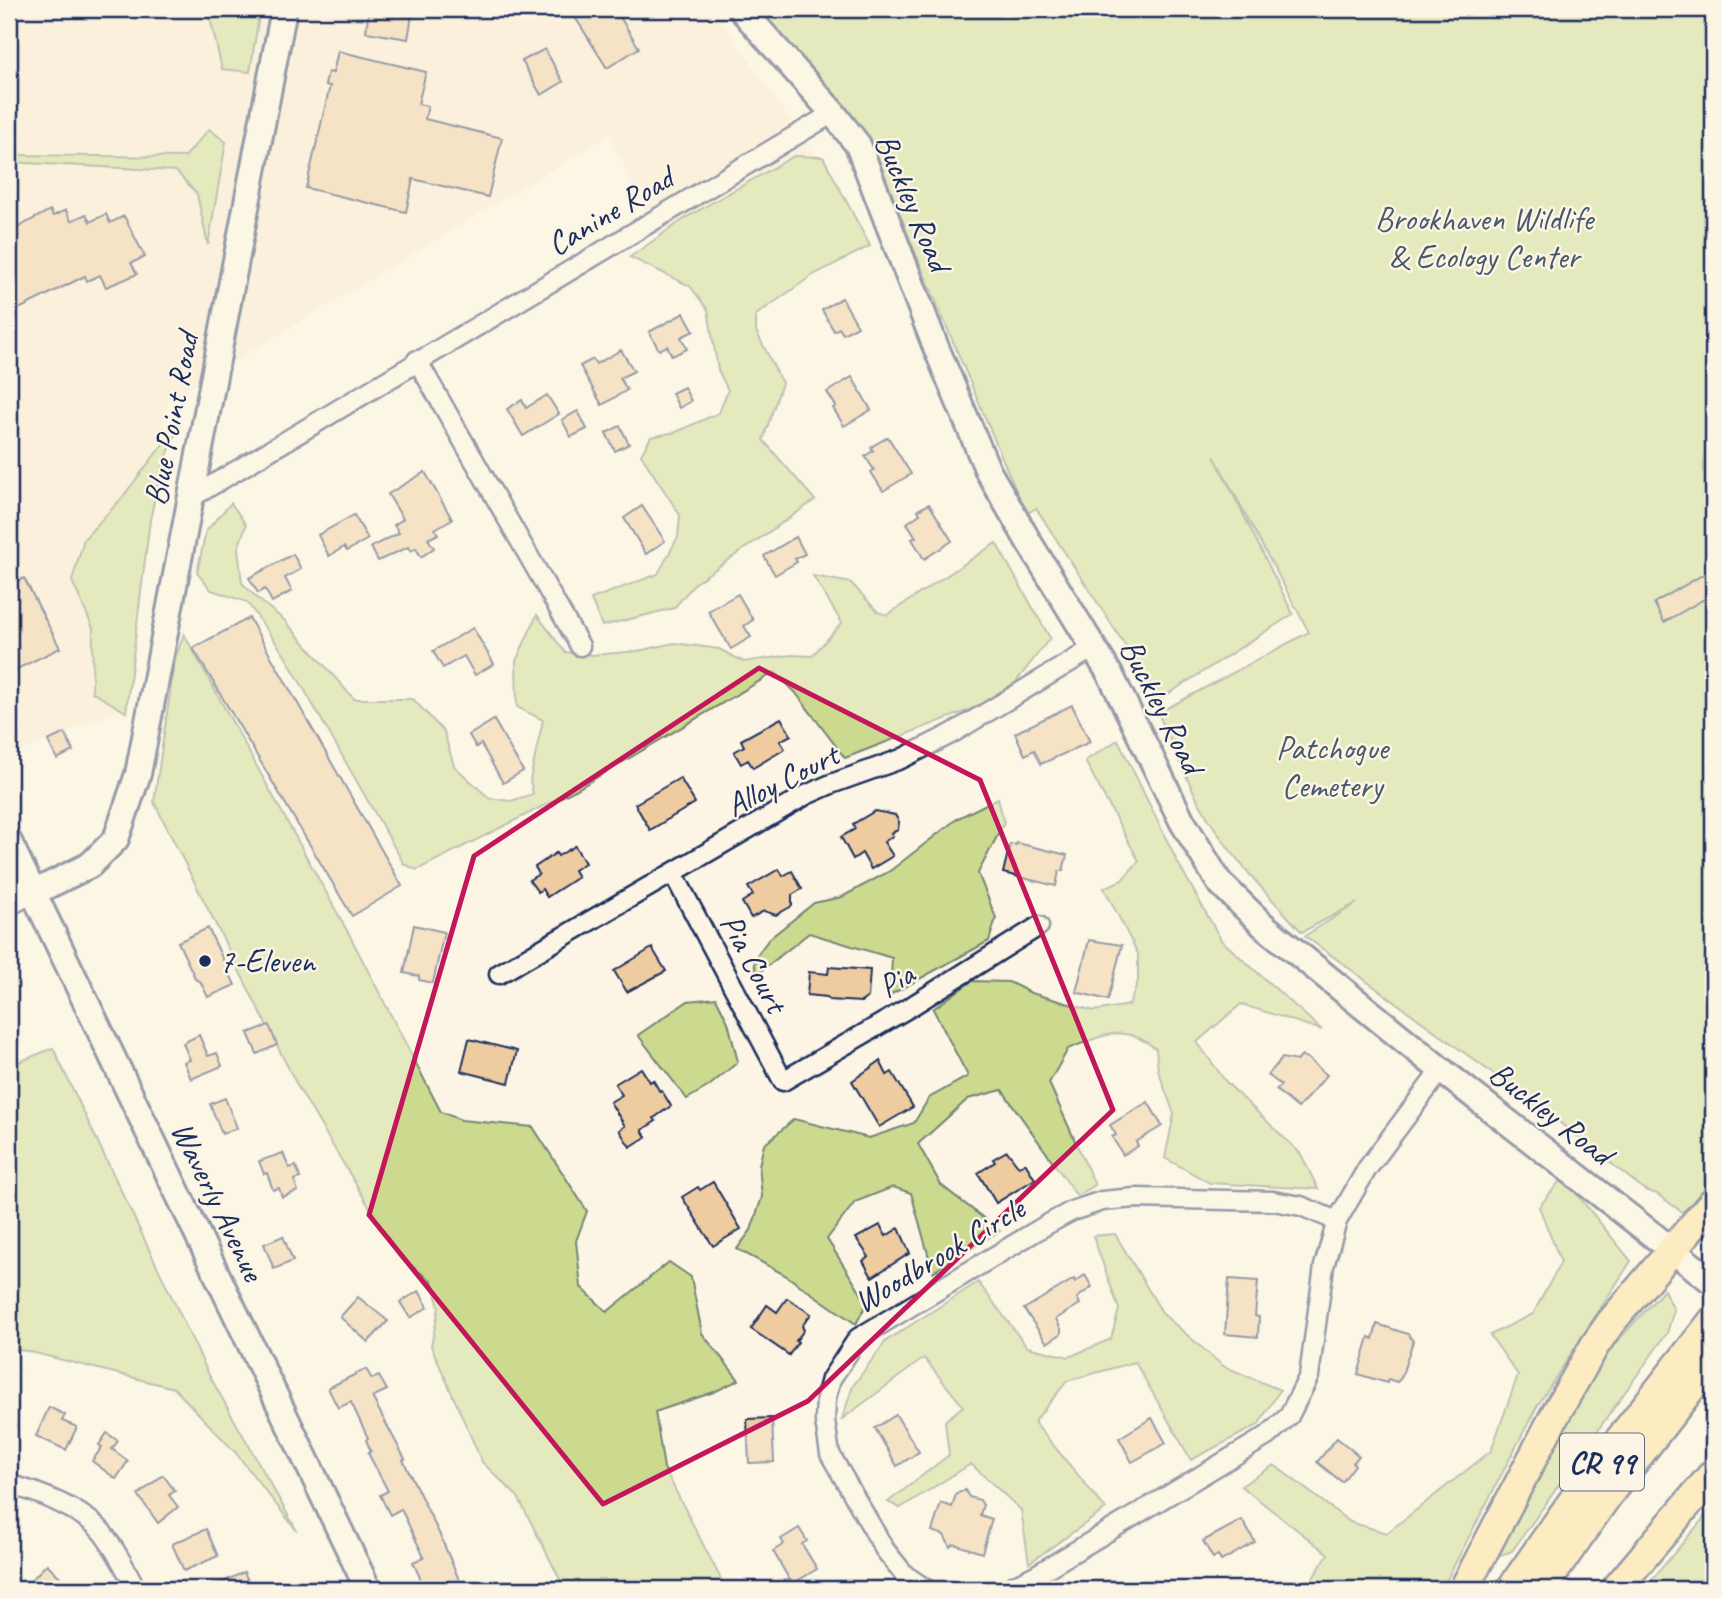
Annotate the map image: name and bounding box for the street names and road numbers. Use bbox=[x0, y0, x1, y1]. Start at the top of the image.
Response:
street label: Buckley Road bbox=[865, 127, 963, 282]
street label: Canine Road bbox=[539, 154, 685, 265]
street label: Blue Point Road bbox=[134, 324, 209, 509]
street label: Buckley Road bbox=[1110, 632, 1216, 785]
street label: Alloy Court bbox=[719, 732, 848, 826]
street label: Pia Court bbox=[711, 907, 799, 1022]
street label: Pia bbox=[870, 952, 923, 1007]
street label: Buckley Road bbox=[1481, 1052, 1625, 1177]
street label: Waverly Avenue bbox=[161, 1115, 276, 1289]
street label: Woodbrook Circle bbox=[846, 1186, 1034, 1322]
road number: CR 99 bbox=[1560, 1434, 1644, 1490]

